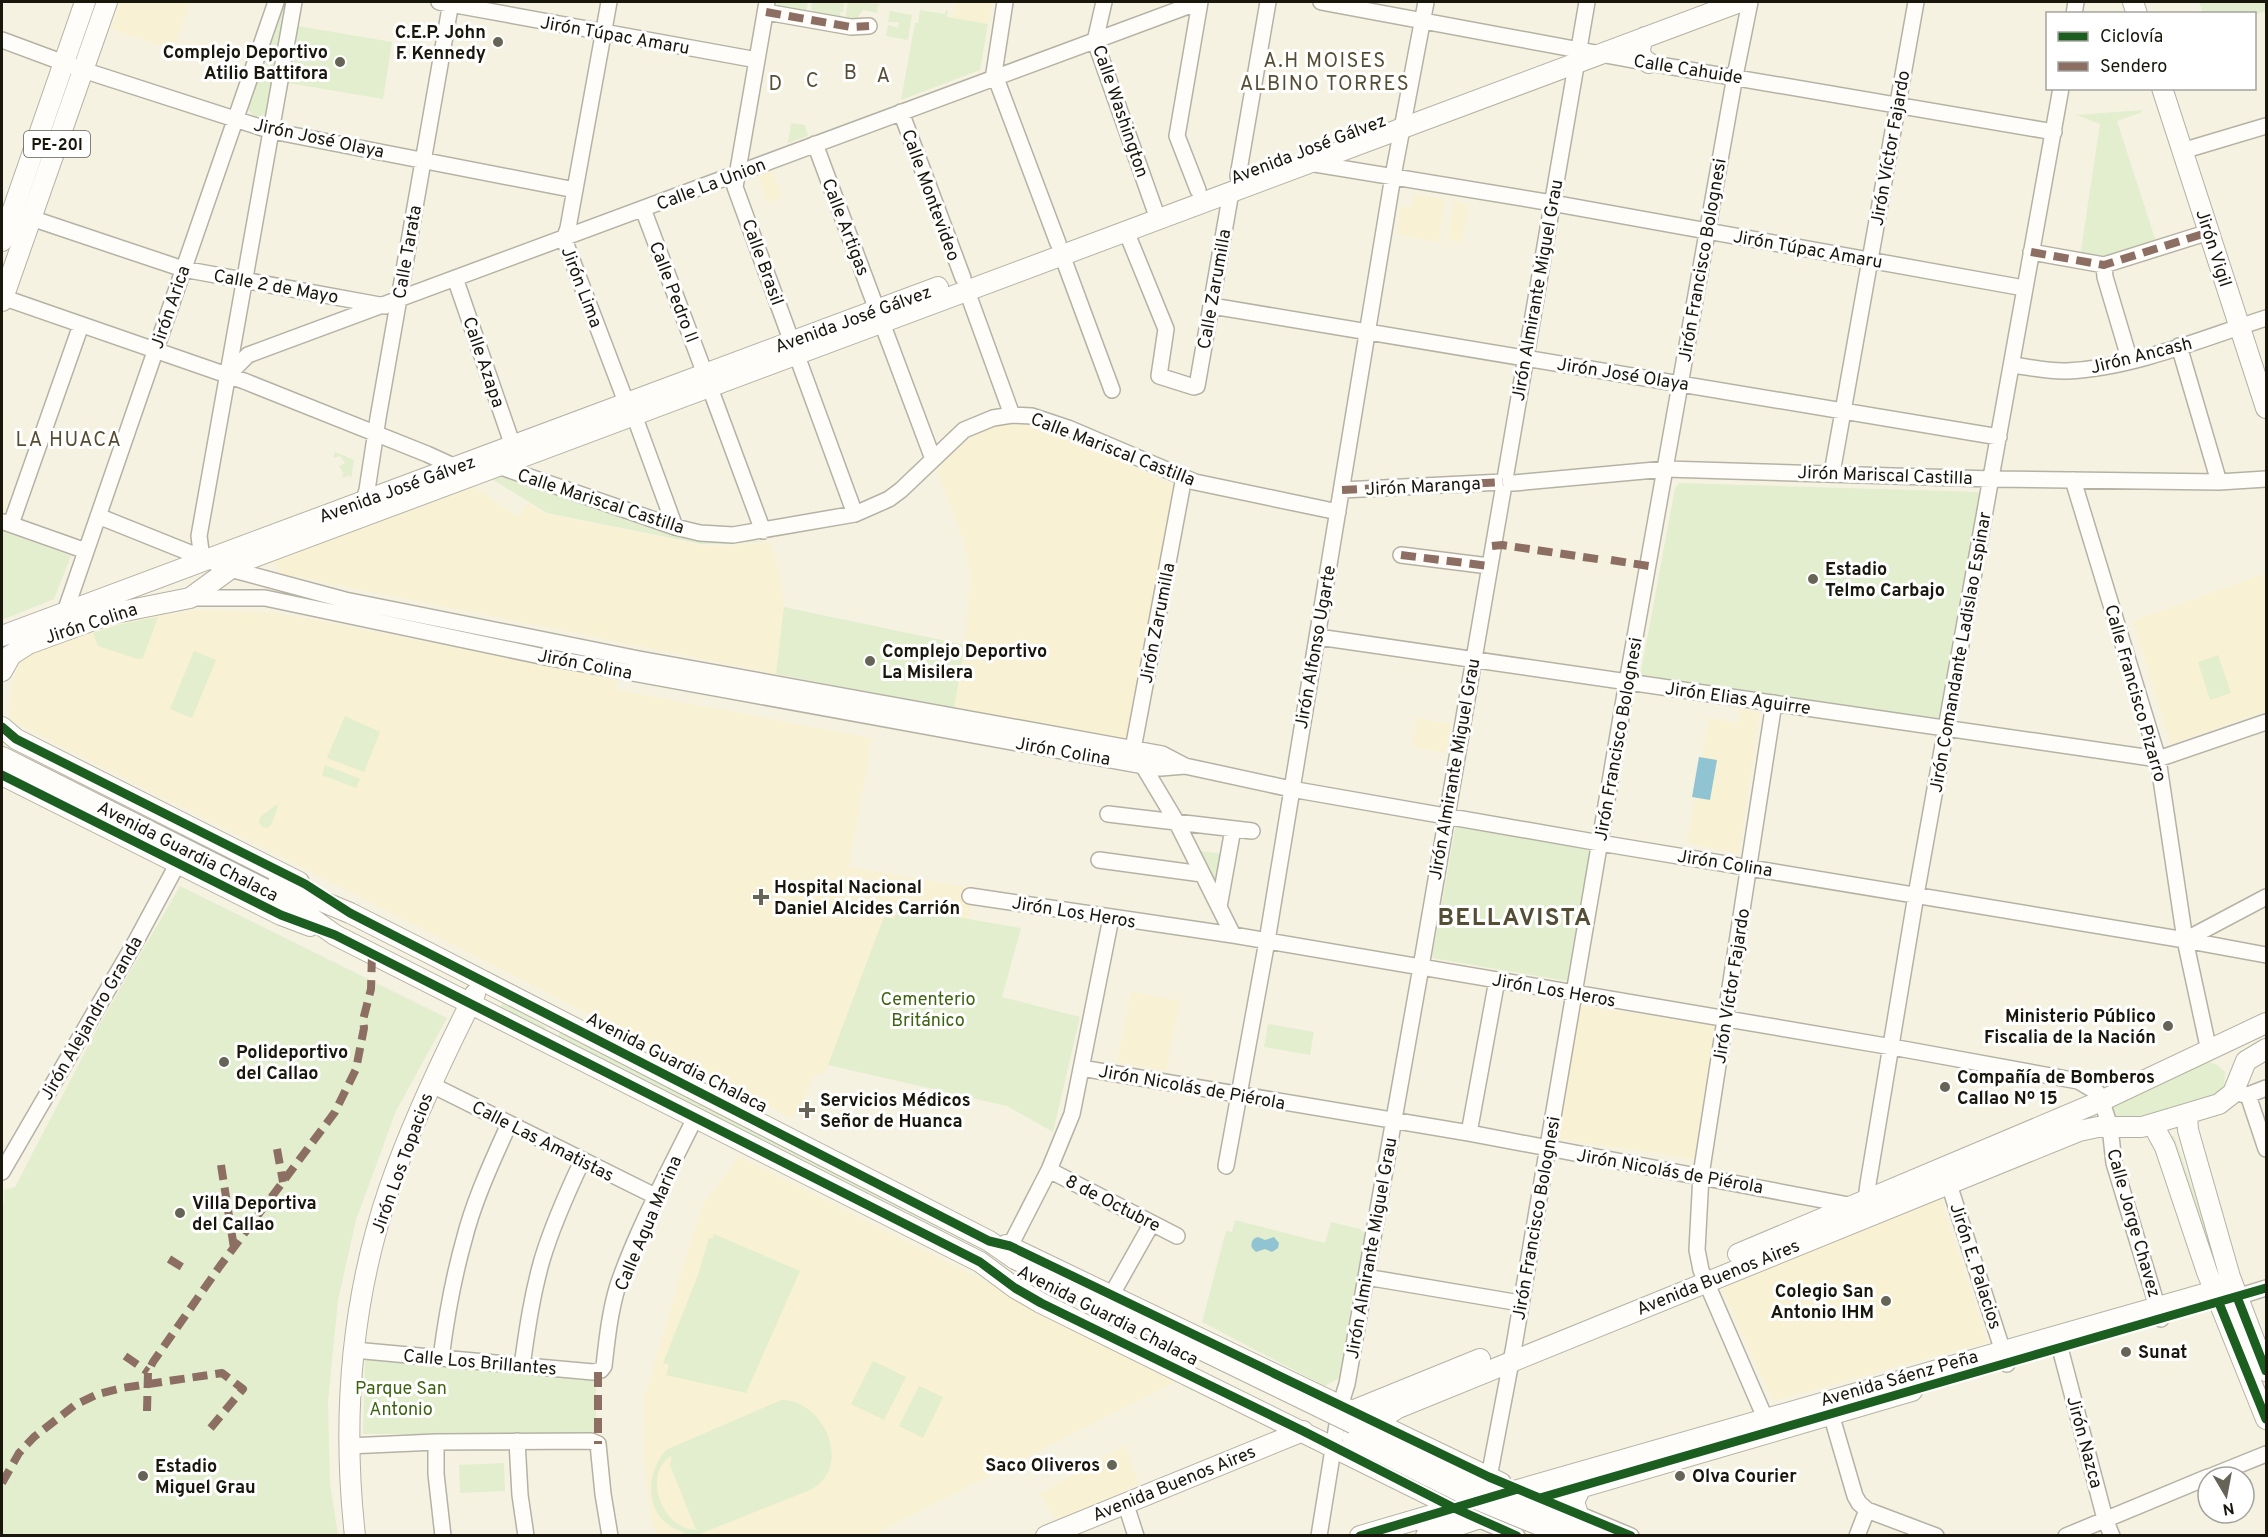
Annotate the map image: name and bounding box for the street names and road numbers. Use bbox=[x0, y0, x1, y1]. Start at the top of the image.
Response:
street label: Jirón Túpac Amaru bbox=[538, 12, 691, 61]
street label: Calle Washington bbox=[1086, 42, 1153, 181]
street label: Calle Cahuide bbox=[1632, 51, 1744, 90]
street label: Jirón Víctor Fajardo bbox=[1866, 69, 1916, 228]
street label: Avenida José Gálvez bbox=[1227, 110, 1390, 191]
street label: Jirón José Olaya bbox=[251, 114, 386, 165]
street label: Calle Montevideo bbox=[895, 126, 964, 265]
road number: PE-20I bbox=[24, 131, 90, 157]
street label: Calle La Union bbox=[654, 154, 770, 217]
street label: Jirón Francisco Bolognesi bbox=[1674, 157, 1733, 364]
street label: Calle Artigas bbox=[816, 176, 874, 279]
street label: Jirón Almirante Miguel Grau bbox=[1508, 178, 1569, 403]
street label: Calle Tarata bbox=[389, 204, 428, 301]
street label: Jirón Vigil bbox=[2189, 207, 2236, 290]
street label: Calle Brasil bbox=[735, 216, 788, 309]
street label: Jirón Túpac Amaru bbox=[1731, 226, 1884, 275]
street label: Calle Zarumilla bbox=[1194, 227, 1237, 351]
street label: Calle Pedro II bbox=[643, 239, 702, 347]
street label: Jirón Lima bbox=[555, 244, 607, 331]
street label: Jirón Arica bbox=[146, 263, 196, 352]
street label: Calle 2 de Mayo bbox=[211, 265, 340, 310]
street label: Avenida José Gálvez bbox=[772, 281, 935, 359]
street label: Calle Azapa bbox=[456, 314, 509, 411]
street label: Jirón Ancash bbox=[2088, 333, 2195, 380]
street label: Jirón José Olaya bbox=[1555, 354, 1690, 397]
street label: Calle Mariscal Castilla bbox=[1027, 408, 1198, 492]
street label: Avenida José Gálvez bbox=[316, 451, 479, 529]
street label: Jirón Mariscal Castilla bbox=[1797, 462, 1973, 491]
street label: Calle Mariscal Castilla bbox=[514, 465, 687, 540]
street label: Jirón Maranga bbox=[1365, 473, 1481, 502]
street label: Jirón Comandante Ladislao Espinar bbox=[1925, 510, 1998, 795]
street label: Jirón Zarumilla bbox=[1135, 561, 1181, 686]
street label: Jirón Alfonso Ugarte bbox=[1291, 564, 1342, 731]
street label: Jirón Colina bbox=[42, 599, 141, 650]
street label: Calle Francisco Pizarro bbox=[2098, 602, 2171, 785]
street label: Jirón Francisco Bolognesi bbox=[1590, 636, 1649, 843]
street label: Jirón Colina bbox=[535, 645, 634, 686]
street label: Jirón Almirante Miguel Grau bbox=[1425, 657, 1486, 882]
street label: Jirón Elias Aguirre bbox=[1663, 678, 1812, 721]
street label: Jirón Colina bbox=[1013, 733, 1112, 772]
street label: Avenida Guardia Chalaca bbox=[93, 797, 282, 908]
street label: Jirón Colina bbox=[1675, 846, 1774, 883]
street label: Jirón Los Heros bbox=[1010, 892, 1137, 935]
street label: Jirón Víctor Fajardo bbox=[1709, 907, 1756, 1066]
street label: Jirón Alejandro Granda bbox=[36, 933, 149, 1105]
street label: Jirón Los Heros bbox=[1490, 969, 1617, 1014]
street label: Avenida Guardia Chalaca bbox=[582, 1008, 771, 1119]
street label: Jirón Nicolás de Piérola bbox=[1097, 1061, 1287, 1116]
street label: Jirón Los Topacios bbox=[367, 1090, 440, 1237]
street label: Calle Las Amatistas bbox=[467, 1097, 617, 1188]
street label: Jirón Francisco Bolognesi bbox=[1508, 1115, 1567, 1322]
street label: Jirón Almirante Miguel Grau bbox=[1342, 1136, 1403, 1361]
street label: Jirón Nicolás de Piérola bbox=[1575, 1145, 1765, 1200]
street label: Calle Jorge Chavez bbox=[2100, 1146, 2165, 1300]
street label: Calle Agua Marina bbox=[611, 1152, 688, 1295]
street label: 8 de Octubre bbox=[1061, 1171, 1164, 1238]
street label: Jirón E. Palacios bbox=[1943, 1201, 2006, 1332]
street label: Avenida Buenos Aires bbox=[1634, 1235, 1804, 1322]
street label: Avenida Guardia Chalaca bbox=[1013, 1261, 1202, 1372]
street label: Calle Los Brillantes bbox=[402, 1345, 558, 1382]
street label: Avenida Sáenz Peña bbox=[1818, 1346, 1981, 1413]
street label: Jirón Nazca bbox=[2060, 1394, 2107, 1491]
street label: Avenida Buenos Aires bbox=[1090, 1441, 1260, 1528]

